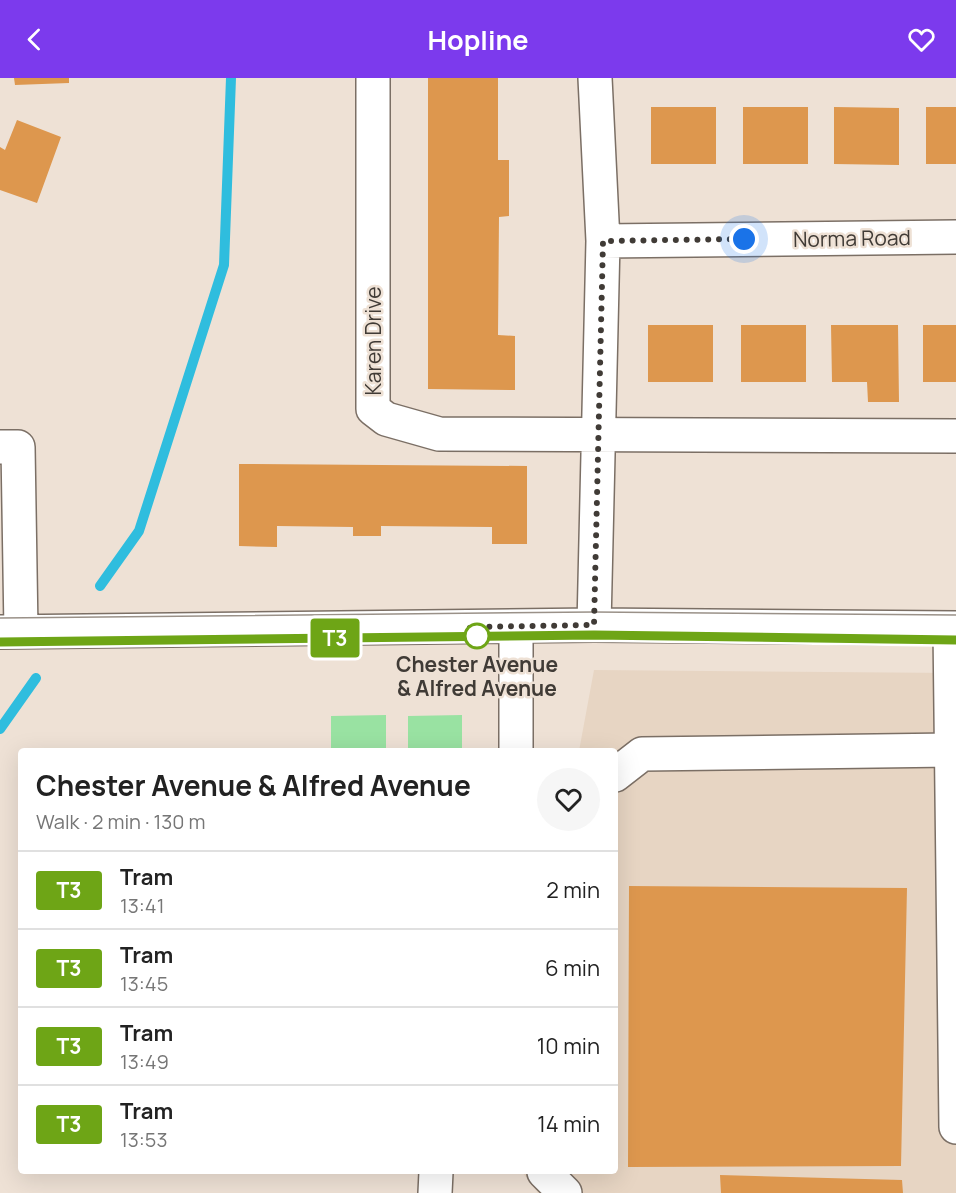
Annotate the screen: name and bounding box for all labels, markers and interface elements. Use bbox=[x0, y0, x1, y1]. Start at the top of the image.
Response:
text: Hopline bbox=[428, 21, 528, 58]
icon: back bbox=[18, 23, 51, 56]
icon: heart bbox=[905, 23, 938, 56]
street label: Norma Road bbox=[793, 223, 911, 253]
your location bbox=[729, 224, 759, 254]
street label: Karen Drive bbox=[359, 286, 387, 396]
line badge: T3 bbox=[308, 618, 362, 658]
marker: Chester Avenue & Alfred Avenue bbox=[464, 623, 490, 649]
text: T3 bbox=[323, 624, 347, 652]
place label: Chester Avenue & Alfred Avenue bbox=[396, 650, 558, 702]
text: Chester Avenue & Alfred Avenue bbox=[36, 766, 471, 804]
button: heart bbox=[537, 768, 600, 831]
text: Walk · 2 min · 130 m bbox=[36, 808, 206, 835]
text: Tram bbox=[120, 862, 173, 892]
text: 2 min bbox=[546, 875, 600, 905]
text: T3 bbox=[57, 876, 81, 904]
text: 13:41 bbox=[120, 892, 164, 919]
text: Tram bbox=[120, 940, 173, 970]
text: 6 min bbox=[545, 953, 600, 983]
text: T3 bbox=[57, 954, 81, 982]
text: 13:45 bbox=[120, 970, 168, 997]
text: Tram bbox=[120, 1018, 173, 1048]
text: 10 min bbox=[537, 1031, 600, 1061]
text: T3 bbox=[57, 1032, 81, 1060]
text: 13:49 bbox=[120, 1048, 169, 1075]
text: Tram bbox=[120, 1096, 173, 1126]
text: 14 min bbox=[537, 1109, 600, 1139]
text: T3 bbox=[57, 1110, 81, 1138]
text: 13:53 bbox=[120, 1126, 167, 1153]

